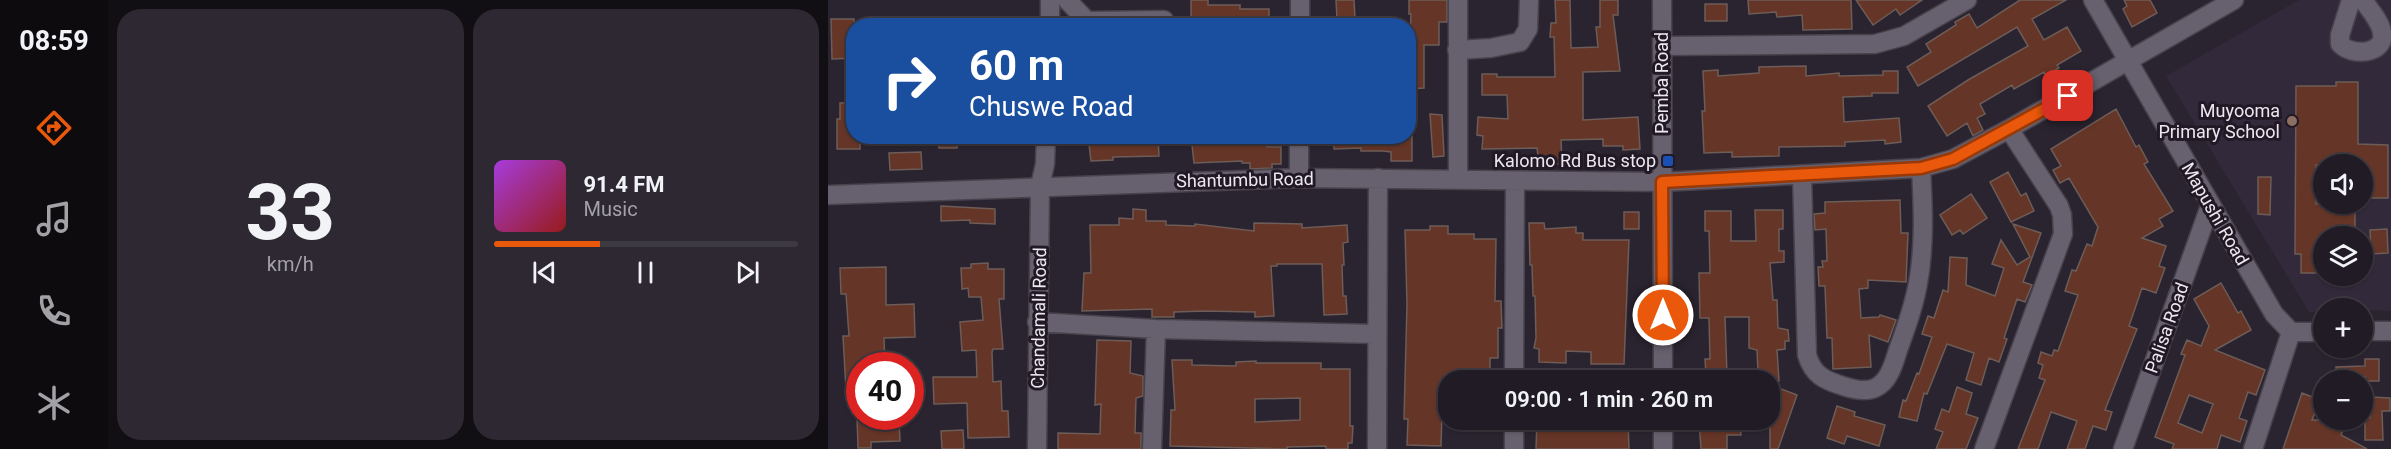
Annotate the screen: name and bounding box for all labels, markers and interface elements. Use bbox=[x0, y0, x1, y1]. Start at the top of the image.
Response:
text: 08:59 bbox=[19, 25, 89, 57]
street label: Pemba Road bbox=[1651, 32, 1672, 134]
text: 60 m bbox=[969, 41, 1064, 90]
icon: right bbox=[870, 42, 948, 120]
pin bbox=[2042, 70, 2093, 121]
icon: arrive bbox=[2051, 79, 2084, 112]
text: Chuswe Road bbox=[969, 91, 1134, 123]
place label: Muyooma Primary School bbox=[2158, 100, 2280, 142]
icon: directions bbox=[33, 107, 75, 149]
marker: Muyooma Primary School bbox=[2285, 114, 2299, 128]
place label: Kalomo Rd Bus stop bbox=[1494, 150, 1656, 171]
marker: Kalomo Rd Bus stop bbox=[1661, 154, 1675, 168]
map controls bbox=[2313, 154, 2373, 430]
button: sound bbox=[2313, 154, 2373, 214]
street label: Mapushi Road bbox=[2178, 159, 2253, 269]
text: 33 bbox=[245, 167, 335, 258]
street label: Shantumbu Road bbox=[1176, 168, 1314, 191]
text: 91.4 FM bbox=[584, 172, 665, 197]
text: Music bbox=[584, 197, 638, 221]
icon: music bbox=[33, 198, 75, 240]
button: layers bbox=[2313, 226, 2373, 286]
street label: Chandamali Road bbox=[1027, 247, 1050, 389]
text: km/h bbox=[267, 252, 314, 276]
icon: previous bbox=[528, 256, 561, 289]
icon: pause bbox=[629, 256, 662, 289]
icon: next bbox=[731, 256, 764, 289]
street label: Palisa Road bbox=[2140, 280, 2193, 376]
position arrow bbox=[1631, 283, 1695, 347]
icon: phone bbox=[33, 290, 75, 332]
button: + bbox=[2313, 298, 2373, 358]
speed limit sign: 40 bbox=[846, 352, 924, 430]
button: − bbox=[2313, 370, 2373, 430]
icon: climate bbox=[33, 382, 75, 424]
text: 09:00 · 1 min · 260 m bbox=[1505, 387, 1713, 412]

